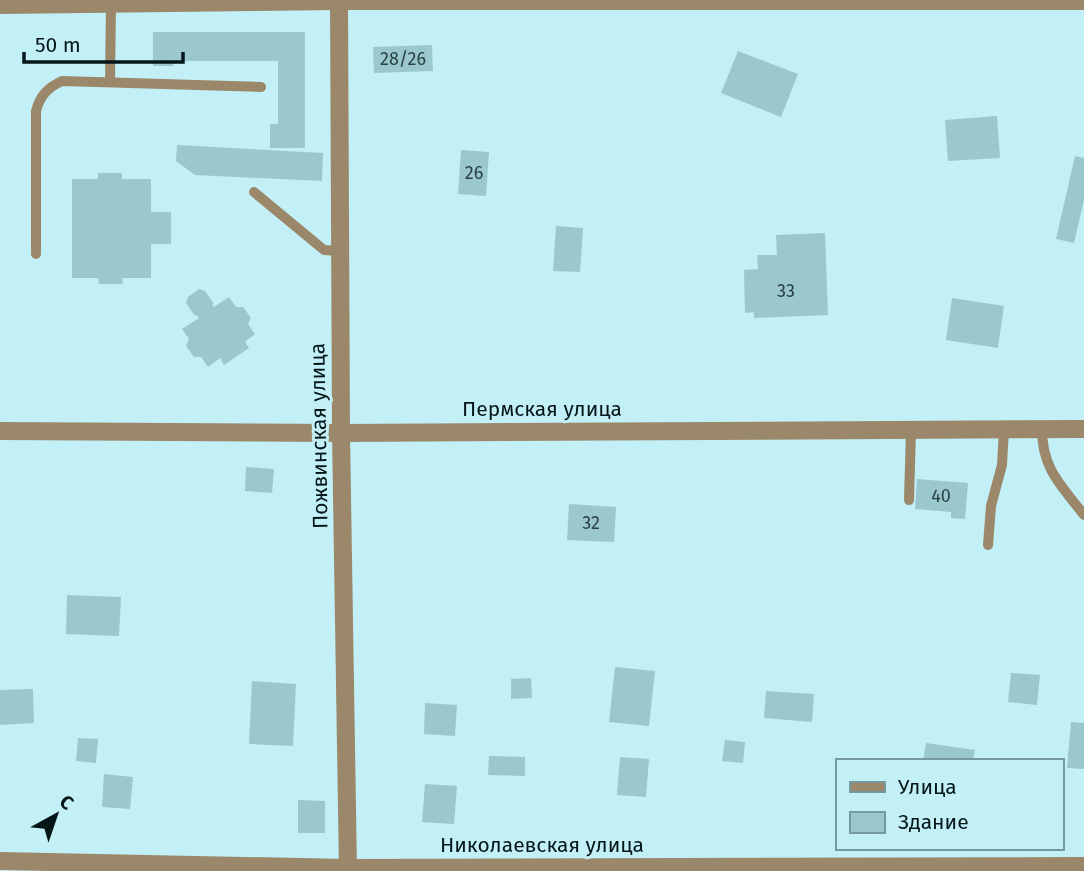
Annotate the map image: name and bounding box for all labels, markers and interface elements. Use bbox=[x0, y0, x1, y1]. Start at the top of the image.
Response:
scale bar bbox=[24, 21, 184, 65]
text: 50 m bbox=[35, 32, 81, 58]
house number: 28/26 bbox=[380, 48, 426, 70]
house number: 26 bbox=[465, 162, 483, 184]
house number: 33 bbox=[777, 280, 795, 302]
street label: Пожвинская улица bbox=[304, 343, 334, 529]
street label: Пермская улица bbox=[462, 396, 622, 422]
house number: 40 bbox=[931, 485, 951, 507]
house number: 32 bbox=[582, 512, 600, 534]
legend bbox=[836, 759, 1063, 850]
text: Улица bbox=[898, 774, 957, 800]
north arrow bbox=[21, 780, 91, 850]
text: С bbox=[55, 790, 78, 815]
text: Здание bbox=[898, 809, 969, 835]
street label: Николаевская улица bbox=[440, 832, 644, 858]

